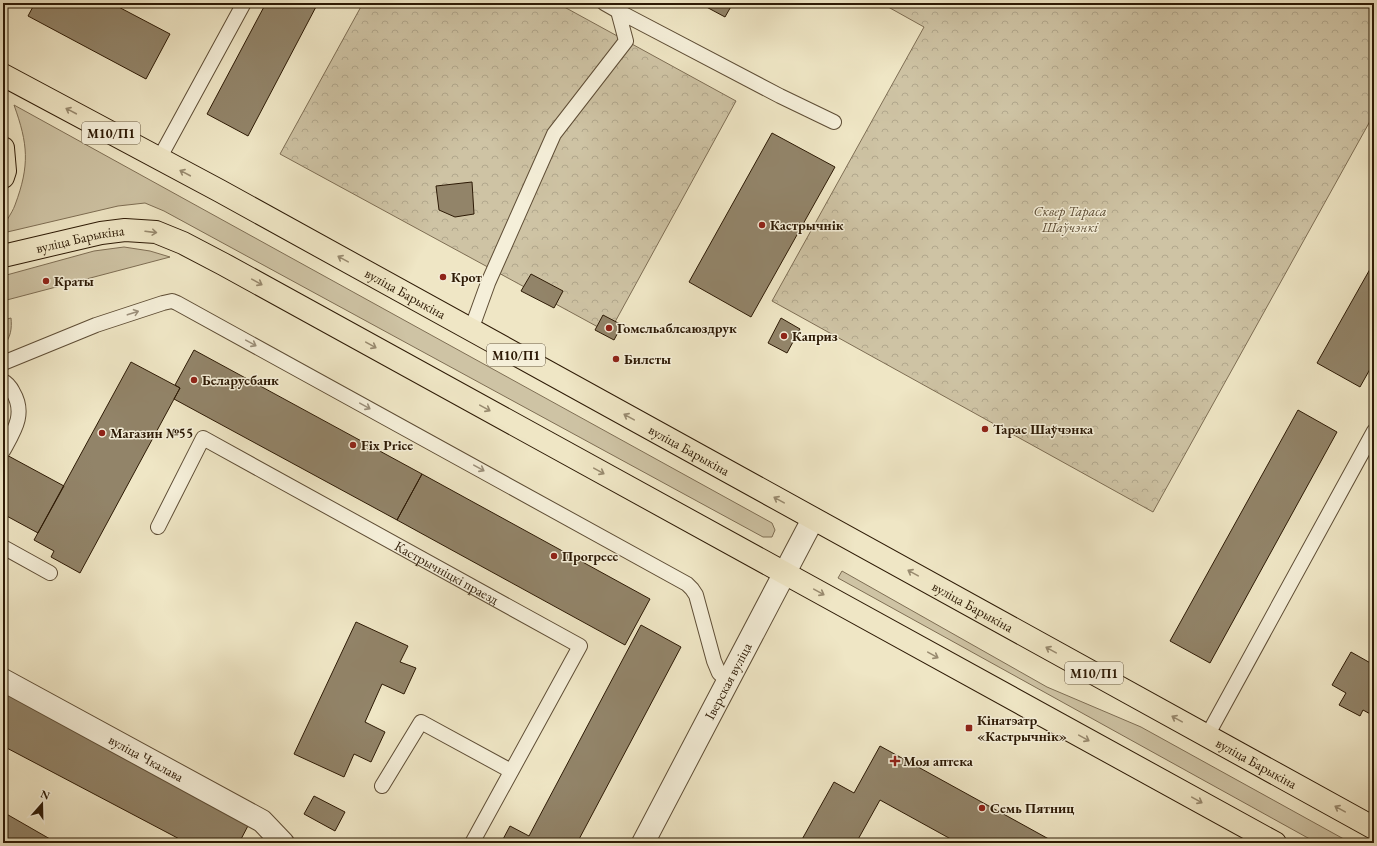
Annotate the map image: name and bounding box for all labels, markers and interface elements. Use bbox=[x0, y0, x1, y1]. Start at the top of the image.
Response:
one-way arrow bbox=[65, 107, 77, 115]
road number: М10/П1 bbox=[82, 122, 140, 144]
one-way arrow bbox=[179, 168, 191, 176]
park label: Сквер Тараса Шаўчэнкі bbox=[1033, 202, 1107, 236]
place label: Кастрычнік bbox=[770, 216, 844, 234]
marker: Кастрычнік bbox=[757, 220, 767, 230]
street label: вуліца Барыкіна bbox=[34, 221, 126, 257]
one-way arrow bbox=[144, 228, 157, 236]
one-way arrow bbox=[337, 255, 349, 263]
street label: вуліца Барыкіна bbox=[362, 264, 450, 323]
place label: Крот bbox=[451, 268, 483, 286]
place label: Краты bbox=[54, 272, 94, 290]
marker: Крот bbox=[438, 272, 448, 282]
marker: Краты bbox=[41, 276, 51, 286]
one-way arrow bbox=[251, 279, 263, 287]
one-way arrow bbox=[127, 309, 140, 316]
place label: Гомельаблсаюздрук bbox=[617, 319, 737, 337]
marker: Гомельаблсаюздрук bbox=[604, 323, 614, 333]
place label: Каприз bbox=[792, 327, 838, 345]
marker: Каприз bbox=[779, 331, 789, 341]
one-way arrow bbox=[245, 340, 257, 348]
one-way arrow bbox=[365, 342, 377, 350]
road number: М10/П1 bbox=[487, 344, 545, 366]
place label: Билеты bbox=[624, 350, 671, 368]
marker: Билеты bbox=[611, 354, 621, 364]
place label: Беларусбанк bbox=[202, 371, 279, 389]
marker: Беларусбанк bbox=[189, 375, 199, 385]
one-way arrow bbox=[359, 402, 371, 410]
one-way arrow bbox=[479, 405, 491, 412]
one-way arrow bbox=[623, 413, 635, 420]
street label: вуліца Барыкіна bbox=[645, 420, 733, 480]
place label: Тарас Шаўчэнка bbox=[993, 420, 1094, 438]
place label: Магазин №55 bbox=[110, 424, 193, 442]
marker: Тарас Шаўчэнка bbox=[980, 424, 990, 434]
marker: Магазин №55 bbox=[97, 428, 107, 438]
place label: Fix Price bbox=[361, 436, 413, 454]
marker: Fix Price bbox=[348, 440, 358, 450]
one-way arrow bbox=[473, 465, 485, 473]
one-way arrow bbox=[592, 467, 604, 475]
one-way arrow bbox=[773, 496, 785, 503]
street label: Кастрычніцкі праезд bbox=[392, 537, 502, 609]
place label: Прогресс bbox=[562, 547, 619, 565]
marker: Прогресс bbox=[549, 551, 559, 561]
one-way arrow bbox=[907, 569, 919, 577]
street label: вуліца Барыкіна bbox=[929, 577, 1017, 636]
one-way arrow bbox=[813, 589, 825, 597]
street label: Іверская вуліца bbox=[700, 639, 756, 723]
one-way arrow bbox=[1045, 645, 1057, 653]
one-way arrow bbox=[927, 651, 939, 659]
road number: М10/П1 bbox=[1065, 662, 1123, 684]
place label: Кінатэатр «Кастрычнік» bbox=[977, 711, 1067, 745]
one-way arrow bbox=[1171, 715, 1183, 723]
marker: Кінатэатр «Кастрычнік» bbox=[964, 723, 974, 733]
street label: вуліца Чкалава bbox=[106, 730, 187, 786]
one-way arrow bbox=[1077, 734, 1089, 742]
street label: вуліца Барыкіна bbox=[1213, 734, 1301, 793]
place label: Моя аптека bbox=[903, 752, 974, 770]
marker: Моя аптека bbox=[890, 756, 900, 766]
north arrow bbox=[22, 784, 62, 824]
text: N bbox=[39, 787, 52, 803]
one-way arrow bbox=[1191, 797, 1203, 805]
place label: Семь Пятниц bbox=[990, 799, 1074, 817]
marker: Семь Пятниц bbox=[977, 803, 987, 813]
one-way arrow bbox=[1334, 805, 1346, 813]

